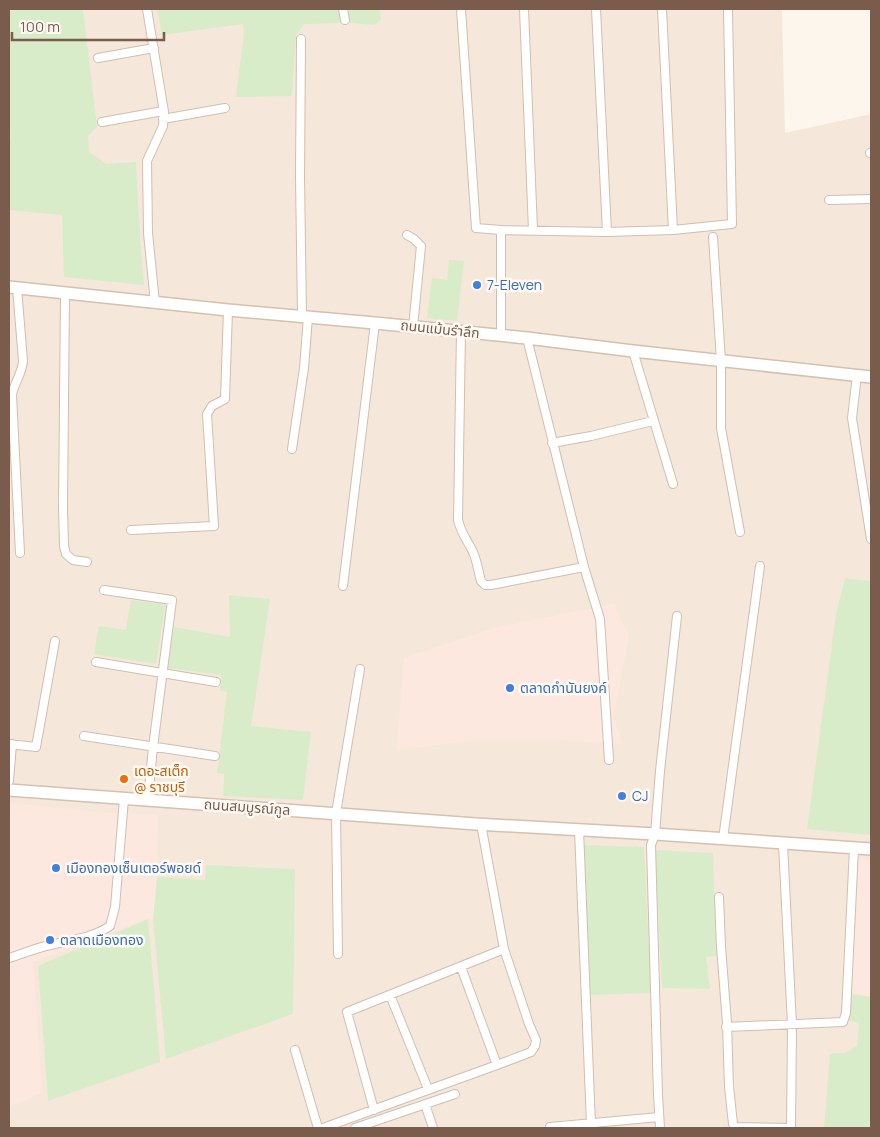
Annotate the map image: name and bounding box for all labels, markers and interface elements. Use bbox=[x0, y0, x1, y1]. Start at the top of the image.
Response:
scale bar bbox=[12, 10, 165, 42]
text: 100 m bbox=[20, 16, 60, 37]
place label: 7-Eleven bbox=[487, 275, 542, 294]
marker: 7-Eleven bbox=[471, 279, 483, 291]
street label: ถนนแม้นรำลึก bbox=[399, 315, 481, 342]
place label: ตลาดกำนันยงค์ bbox=[520, 678, 607, 697]
marker: ตลาดกำนันยงค์ bbox=[504, 682, 516, 694]
place label: เดอะสเต็ก @ ราชบุรี bbox=[134, 761, 189, 796]
marker: เดอะสเต็ก @ ราชบุรี bbox=[118, 773, 130, 785]
place label: CJ bbox=[632, 786, 649, 805]
marker: CJ bbox=[616, 790, 628, 802]
street label: ถนนสมบูรณ์กูล bbox=[203, 794, 291, 819]
place label: เมืองทองเซ็นเตอร์พอยด์ bbox=[66, 858, 201, 877]
marker: เมืองทองเซ็นเตอร์พอยด์ bbox=[50, 862, 62, 874]
place label: ตลาดเมืองทอง bbox=[60, 930, 144, 949]
marker: ตลาดเมืองทอง bbox=[44, 934, 56, 946]

